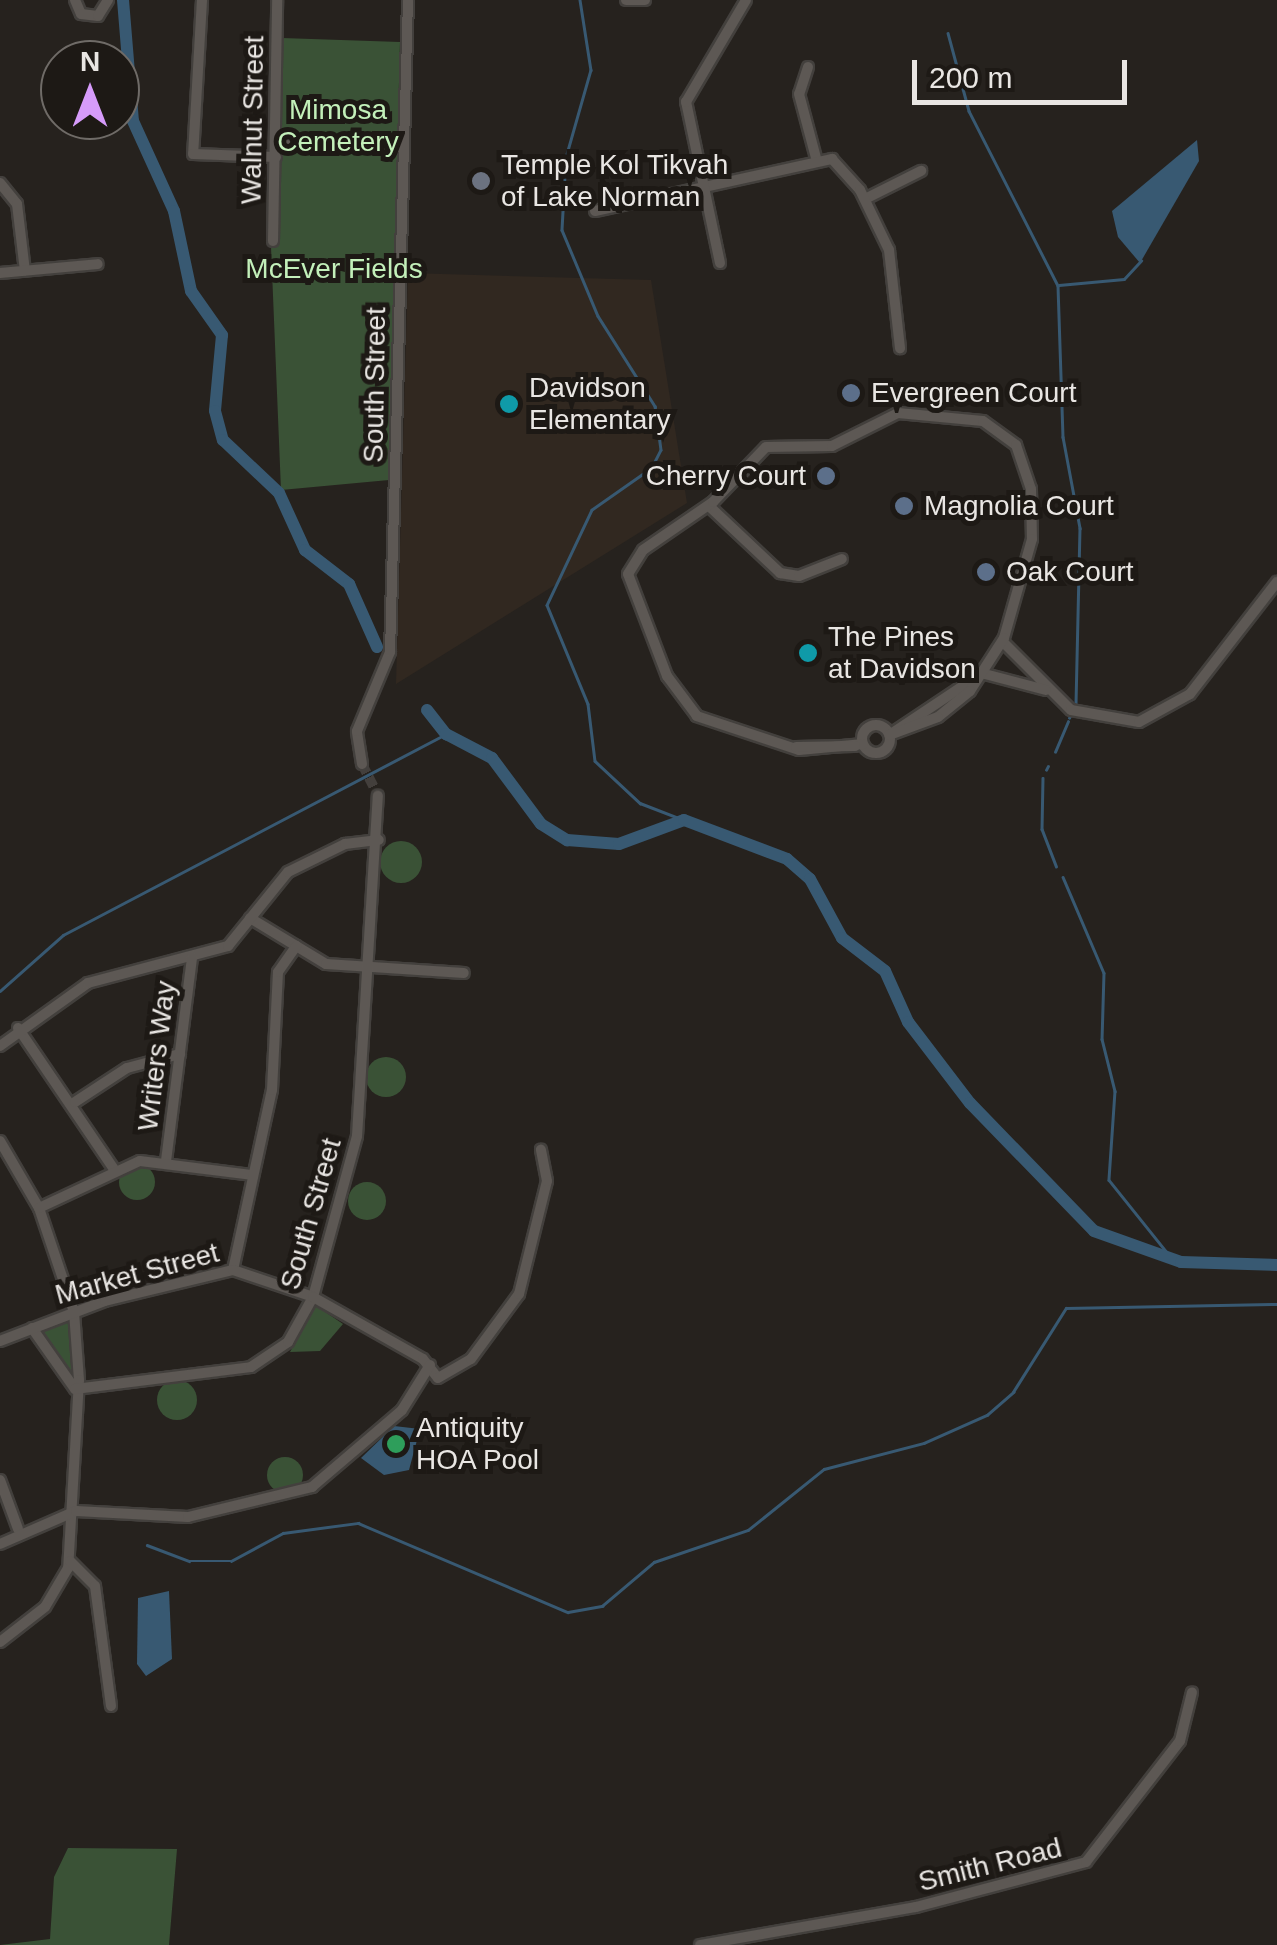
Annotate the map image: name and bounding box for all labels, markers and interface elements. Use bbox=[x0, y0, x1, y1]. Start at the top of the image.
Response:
street label: Walnut Street bbox=[235, 35, 271, 205]
north arrow bbox=[40, 40, 140, 140]
scale bar bbox=[917, 40, 1132, 102]
text: N bbox=[80, 46, 100, 77]
text: 200 m bbox=[929, 61, 1012, 94]
park label: Mimosa Cemetery bbox=[277, 93, 399, 159]
place label: Temple Kol Tikvah of Lake Norman bbox=[501, 148, 729, 214]
marker: Temple Kol Tikvah of Lake Norman bbox=[470, 170, 492, 192]
park label: McEver Fields bbox=[245, 252, 423, 286]
street label: South Street bbox=[357, 307, 393, 463]
place label: Davidson Elementary bbox=[529, 371, 671, 437]
place label: Evergreen Court bbox=[871, 376, 1076, 410]
marker: Evergreen Court bbox=[840, 382, 862, 404]
marker: Davidson Elementary bbox=[498, 393, 520, 415]
place label: Cherry Court bbox=[646, 459, 806, 493]
marker: Cherry Court bbox=[815, 465, 837, 487]
place label: Magnolia Court bbox=[924, 489, 1114, 523]
marker: Magnolia Court bbox=[893, 495, 915, 517]
place label: Oak Court bbox=[1006, 555, 1134, 589]
marker: Oak Court bbox=[975, 561, 997, 583]
place label: The Pines at Davidson bbox=[828, 620, 976, 686]
marker: The Pines at Davidson bbox=[797, 642, 819, 664]
street label: Writers Way bbox=[131, 979, 183, 1133]
street label: South Street bbox=[273, 1135, 349, 1293]
street label: Market Street bbox=[51, 1236, 223, 1312]
place label: Antiquity HOA Pool bbox=[416, 1411, 540, 1477]
marker: Antiquity HOA Pool bbox=[385, 1433, 407, 1455]
street label: Smith Road bbox=[915, 1831, 1065, 1899]

